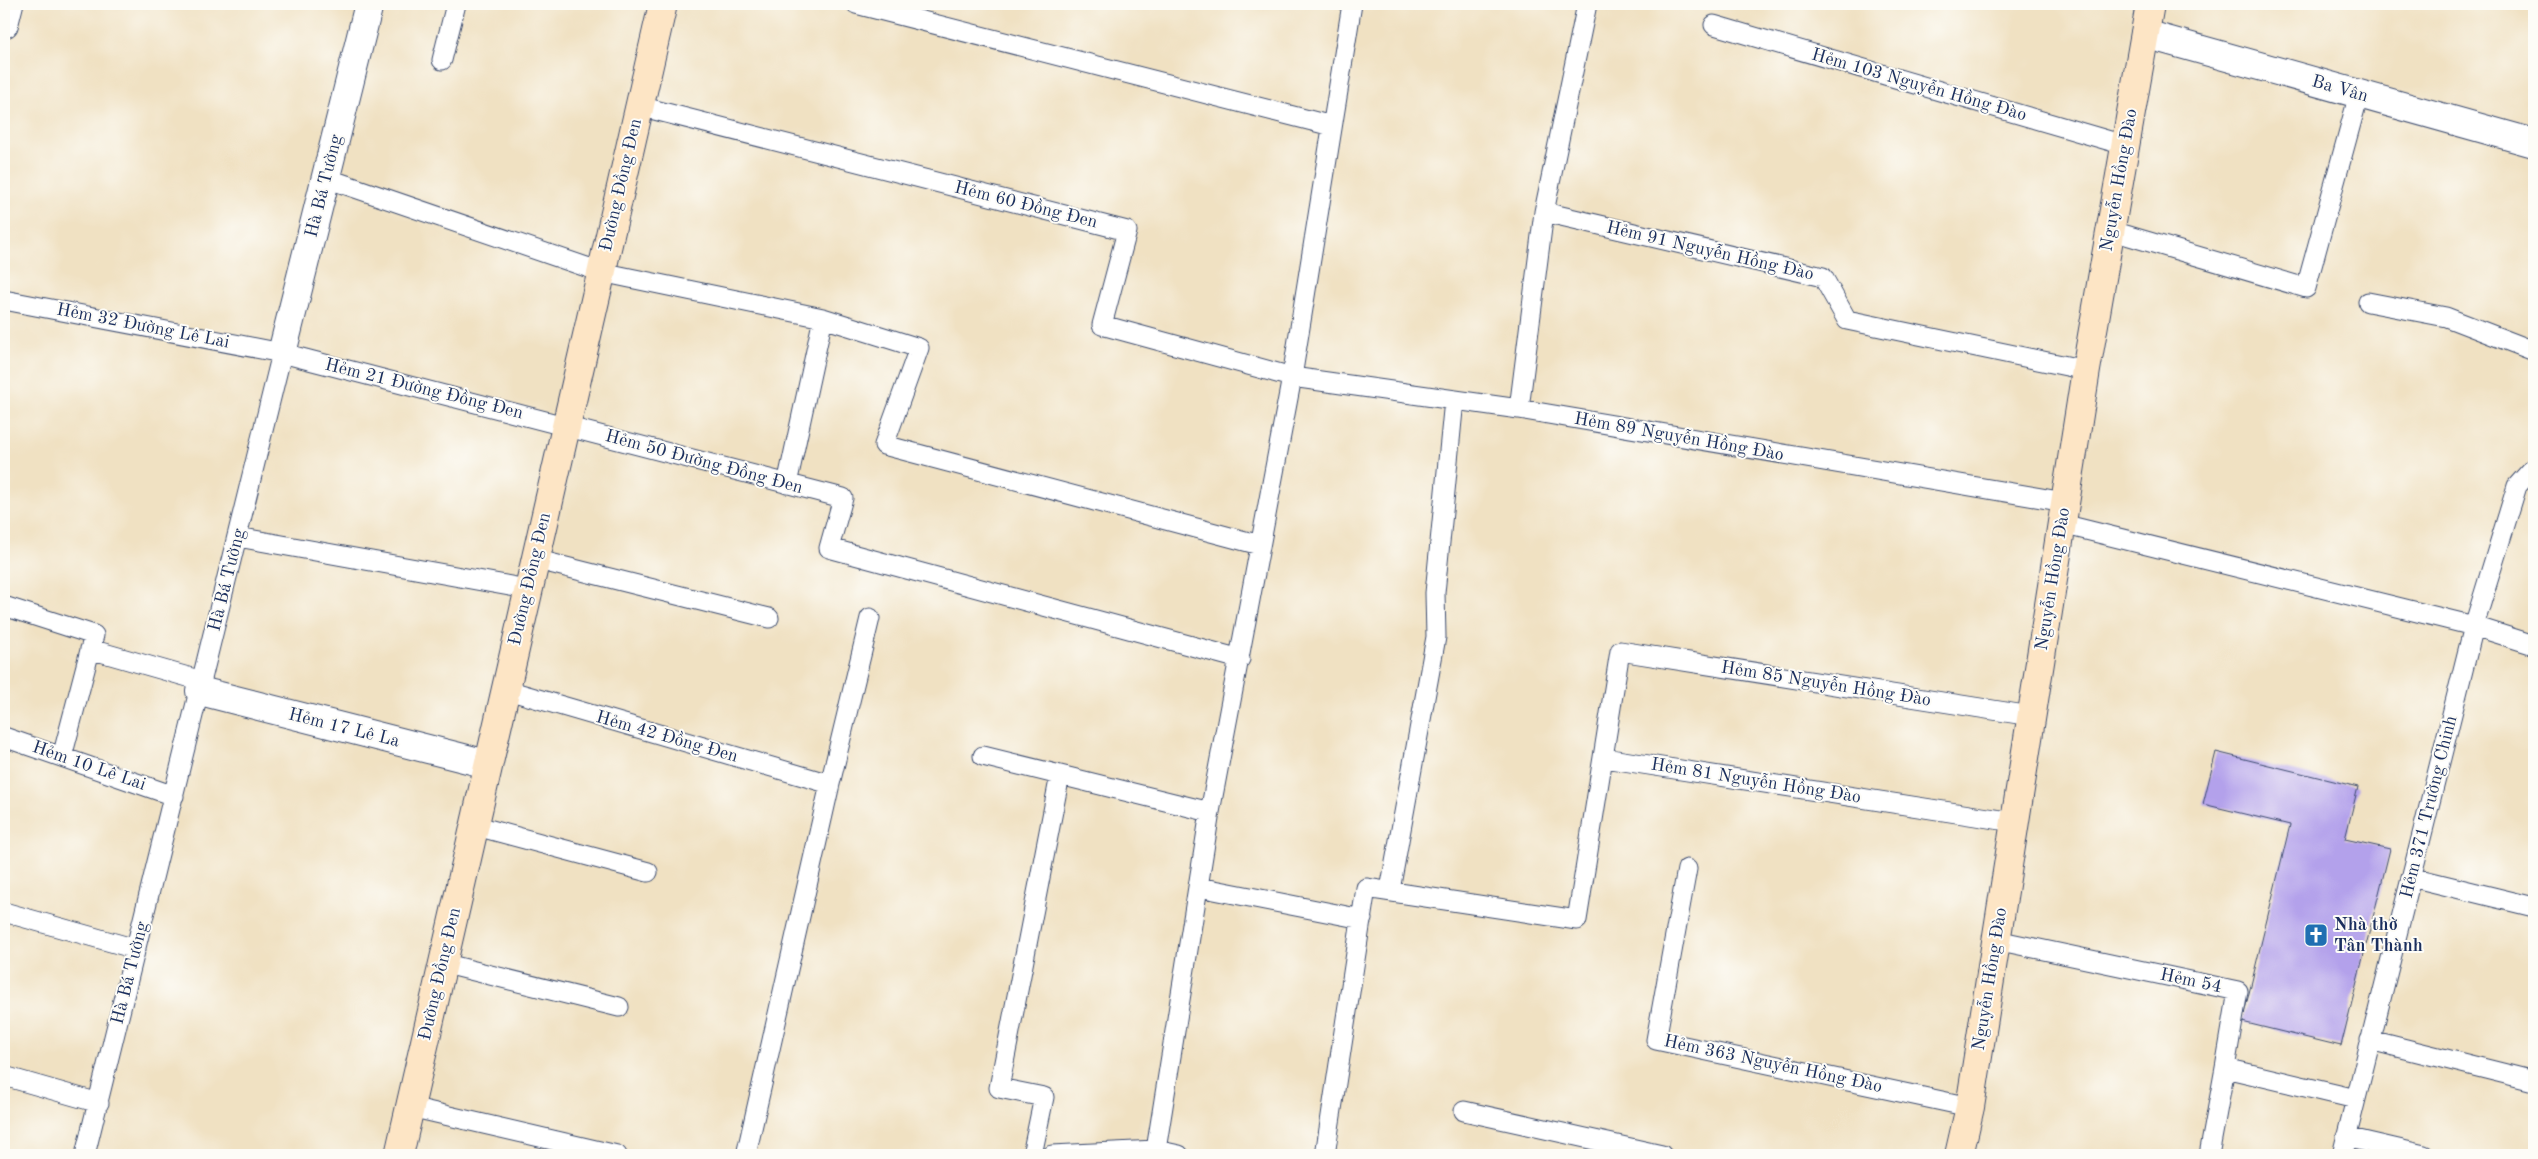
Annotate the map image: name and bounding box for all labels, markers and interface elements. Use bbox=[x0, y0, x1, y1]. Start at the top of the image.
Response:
street label: Hẻm 103 Nguyễn Hồng Đào bbox=[1809, 43, 2029, 124]
street label: Ba Vân bbox=[2310, 72, 2371, 106]
street label: Nguyễn Hồng Đào bbox=[2095, 107, 2140, 253]
street label: Đường Đồng Đen bbox=[594, 116, 645, 253]
street label: Hà Bá Tường bbox=[303, 132, 346, 239]
street label: Hẻm 60 Đồng Đen bbox=[953, 176, 1100, 232]
street label: Hẻm 91 Nguyễn Hồng Đào bbox=[1604, 215, 1816, 284]
street label: Hẻm 32 Đường Lê Lai bbox=[55, 300, 231, 352]
street label: Hẻm 21 Đường Đồng Đen bbox=[323, 353, 526, 422]
street label: Hẻm 89 Nguyễn Hồng Đào bbox=[1573, 407, 1786, 464]
street label: Hẻm 50 Đường Đồng Đen bbox=[603, 424, 806, 497]
street label: Nguyễn Hồng Đào bbox=[2030, 506, 2073, 652]
street label: Đường Đồng Đen bbox=[503, 510, 554, 647]
street label: Hà Bá Tường bbox=[206, 526, 249, 633]
street label: Hẻm 85 Nguyễn Hồng Đào bbox=[1720, 656, 1933, 710]
street label: Hẻm 17 Lê La bbox=[286, 705, 402, 751]
street label: Hẻm 42 Đồng Đen bbox=[594, 705, 741, 766]
street label: Hẻm 371 Trường Chinh bbox=[2398, 714, 2460, 900]
street label: Hẻm 10 Lê Lai bbox=[30, 738, 148, 794]
street label: Hẻm 81 Nguyễn Hồng Đào bbox=[1650, 753, 1863, 807]
street label: Đường Đồng Đen bbox=[413, 905, 464, 1042]
street label: Nguyễn Hồng Đào bbox=[1967, 906, 2010, 1052]
place label: Nhà thờ Tân Thành bbox=[2334, 916, 2423, 955]
street label: Hà Bá Tường bbox=[109, 919, 152, 1026]
church icon: Nhà thờ Tân Thành bbox=[2303, 922, 2329, 948]
street label: Hẻm 54 bbox=[2158, 966, 2224, 996]
street label: Hẻm 363 Nguyễn Hồng Đào bbox=[1662, 1029, 1885, 1096]

